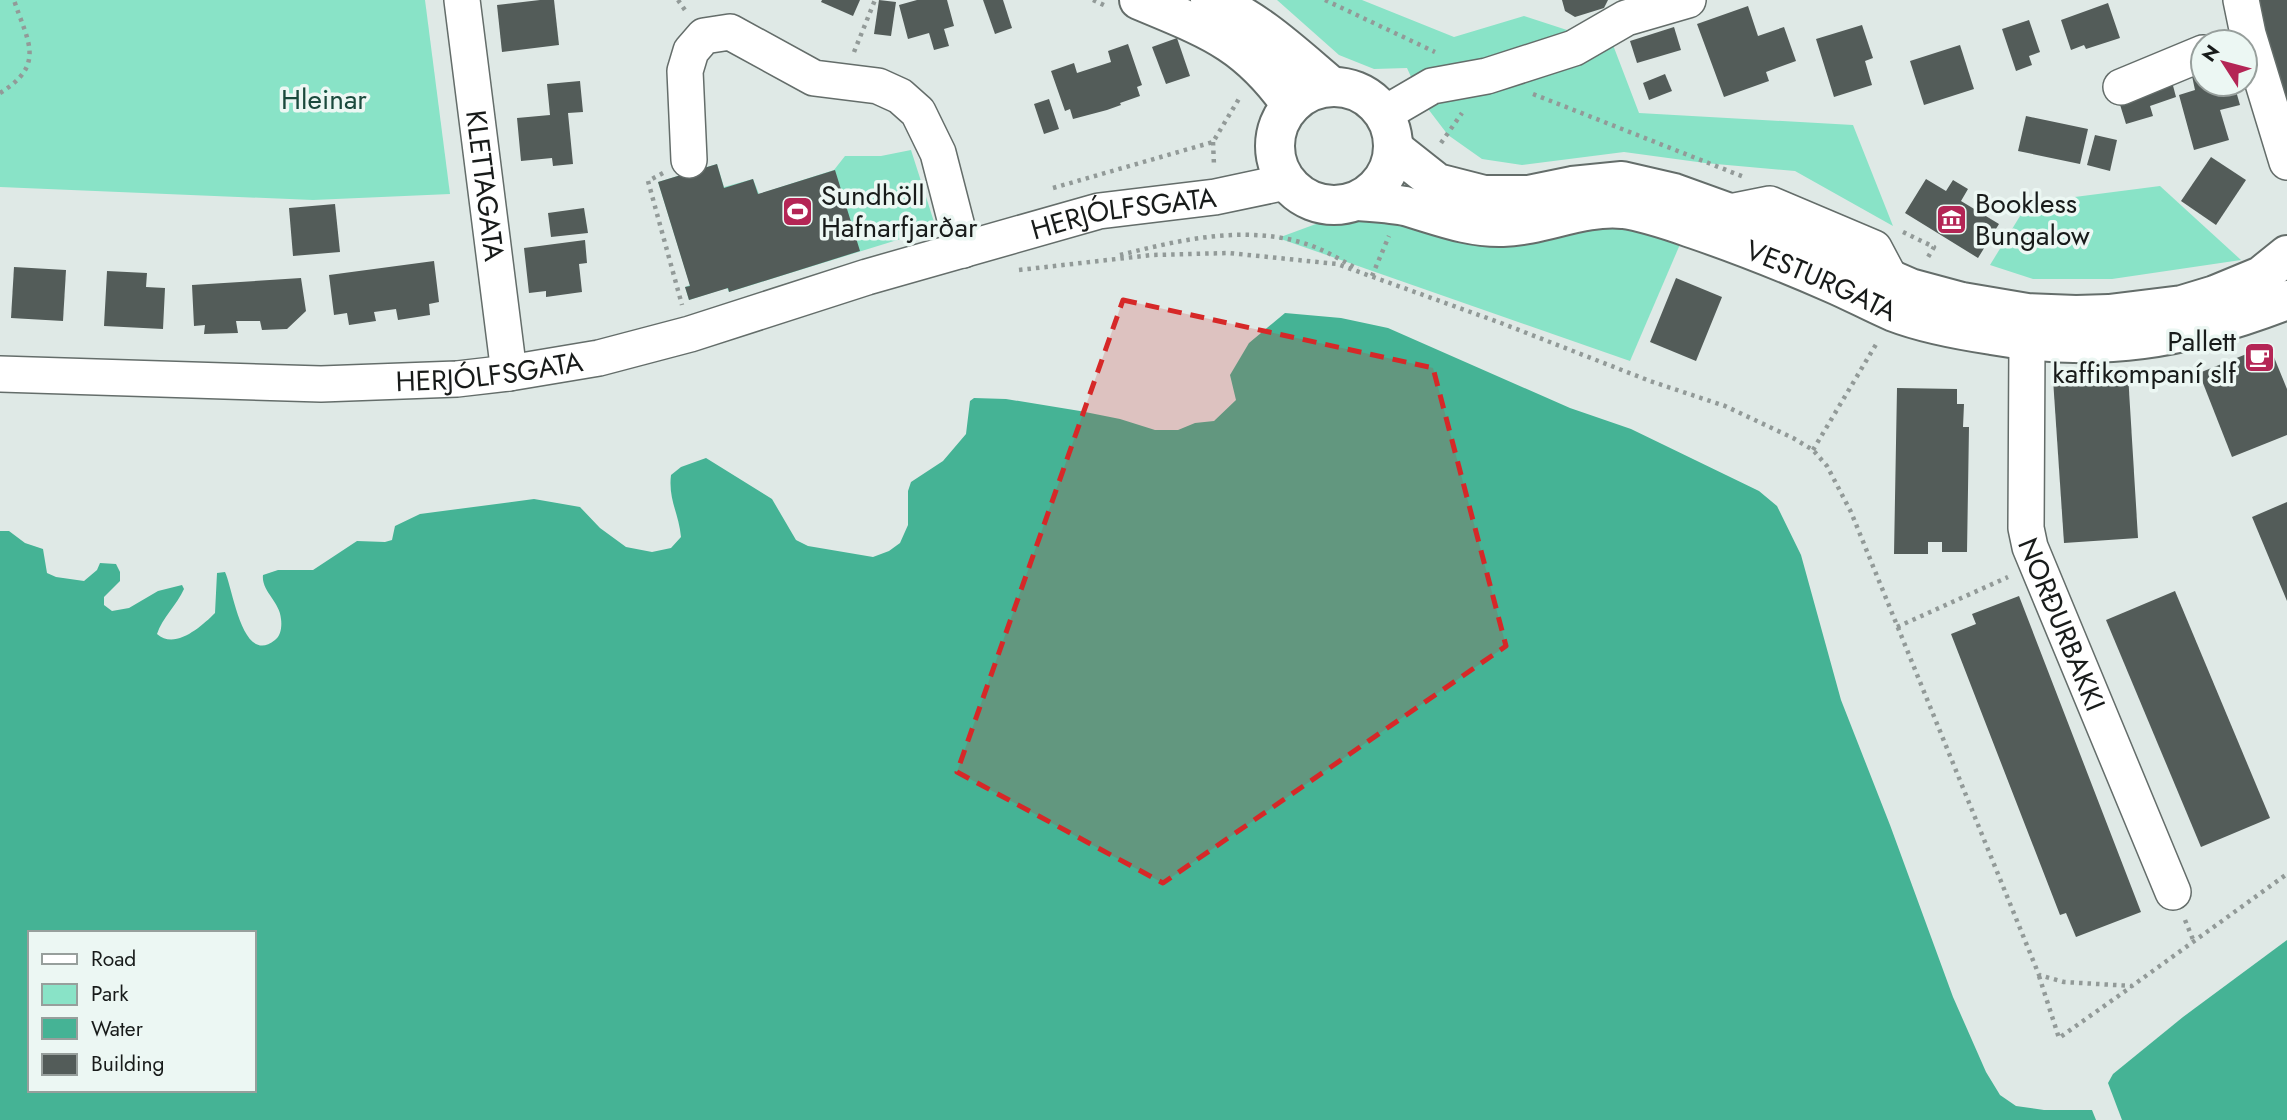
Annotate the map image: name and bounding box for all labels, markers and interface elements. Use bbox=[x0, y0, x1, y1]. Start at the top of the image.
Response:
north arrow bbox=[2189, 28, 2259, 98]
text: N bbox=[2195, 39, 2226, 67]
park label: Hleinar bbox=[281, 79, 367, 120]
street label: KLETTAGATA bbox=[455, 108, 515, 264]
place label: Sundhöll Hafnarfjarðar bbox=[821, 175, 978, 248]
street label: HERJÓLFSGATA bbox=[1026, 177, 1219, 250]
place label: Bookless Bungalow bbox=[1975, 183, 2090, 256]
sports icon: Sundhöll Hafnarfjarðar bbox=[781, 194, 815, 228]
museum icon: Bookless Bungalow bbox=[1935, 202, 1969, 236]
street label: VESTURGATA bbox=[1740, 230, 1904, 332]
place label: Pallett kaffikompaní slf bbox=[2052, 321, 2237, 394]
cafe icon: Pallett kaffikompaní slf bbox=[2242, 340, 2276, 374]
street label: HERJÓLFSGATA bbox=[395, 341, 586, 402]
street label: NORÐURBAKKI bbox=[2007, 532, 2116, 717]
legend bbox=[28, 931, 256, 1092]
text: Road bbox=[91, 944, 136, 974]
text: Park bbox=[91, 979, 129, 1009]
text: Water bbox=[91, 1014, 144, 1044]
text: Building bbox=[91, 1049, 164, 1079]

